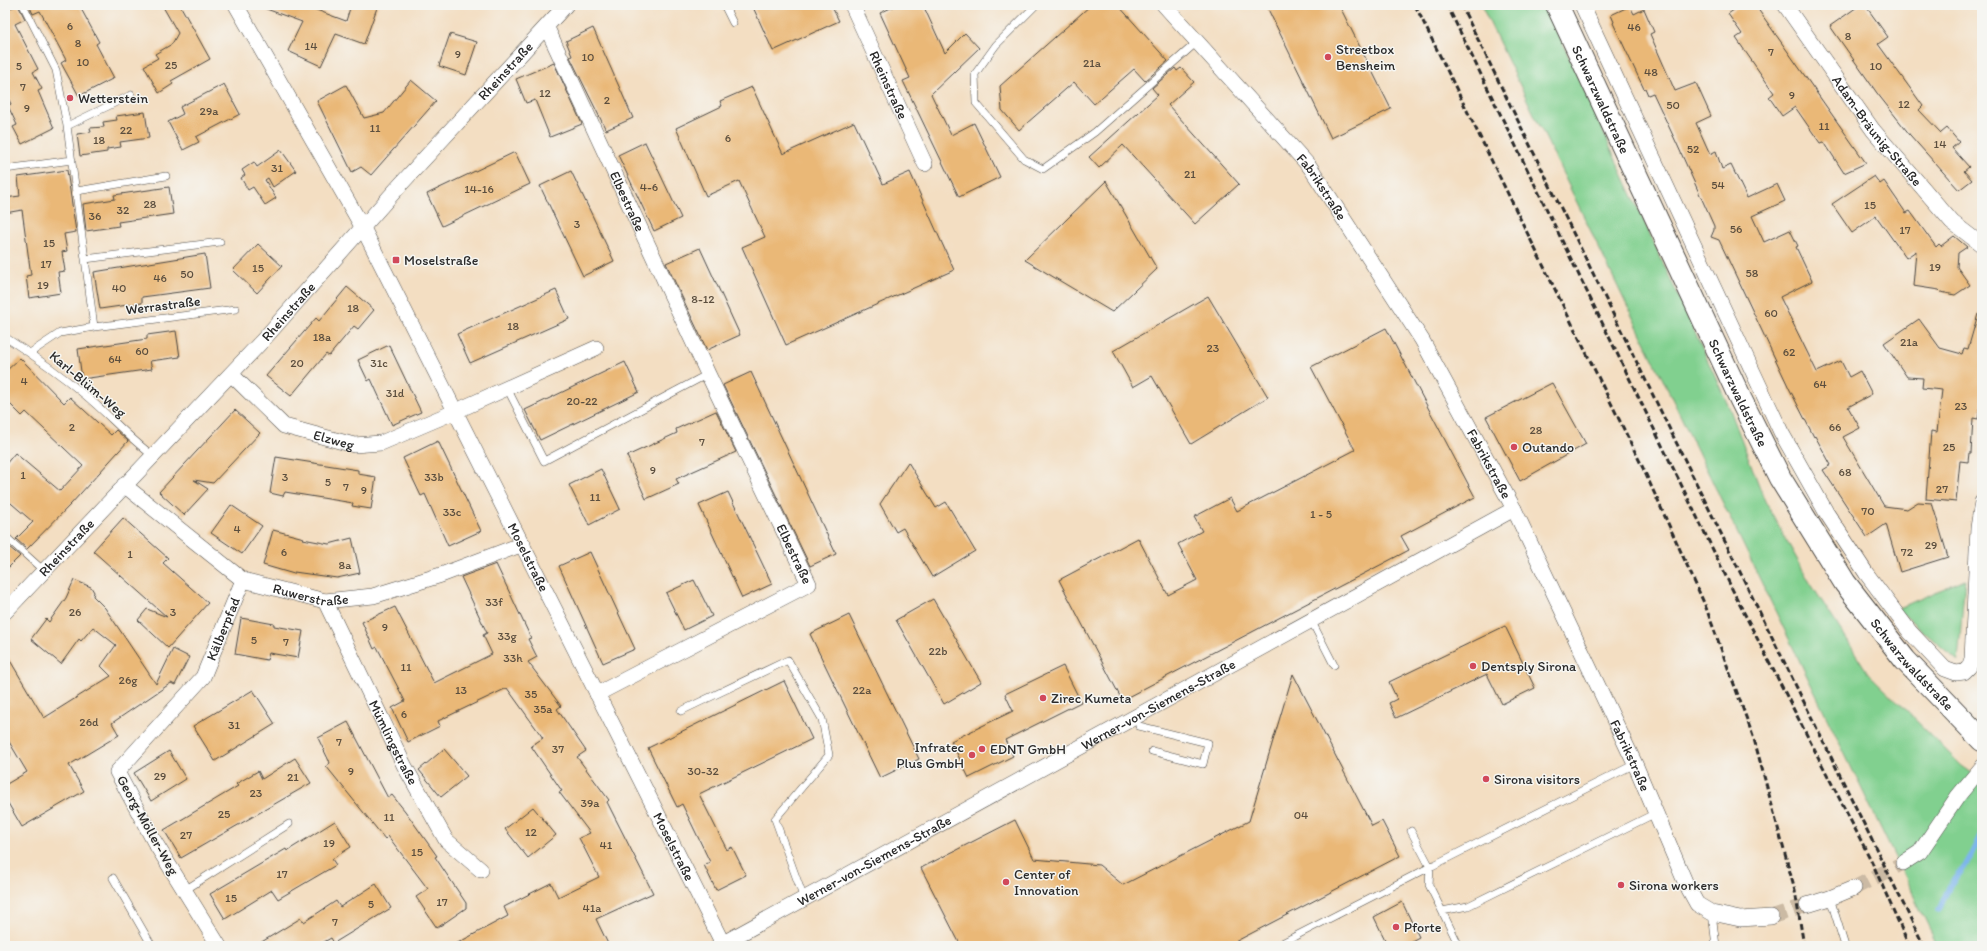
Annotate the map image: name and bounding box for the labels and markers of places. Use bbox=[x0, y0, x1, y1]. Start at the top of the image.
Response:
place label: Streetbox Bensheim bbox=[1336, 41, 1396, 74]
marker: Streetbox Bensheim bbox=[1323, 52, 1333, 62]
place label: Wetterstein bbox=[78, 90, 148, 107]
marker: Wetterstein bbox=[65, 93, 75, 103]
place label: Moselstraße bbox=[404, 252, 479, 269]
marker: Moselstraße bbox=[391, 255, 401, 265]
place label: Outando bbox=[1522, 439, 1574, 456]
marker: Outando bbox=[1509, 442, 1519, 452]
place label: Dentsply Sirona bbox=[1481, 658, 1577, 675]
marker: Dentsply Sirona bbox=[1468, 661, 1478, 671]
place label: Zirec Kumeta bbox=[1051, 690, 1132, 707]
marker: Zirec Kumeta bbox=[1038, 693, 1048, 703]
place label: Infratec Plus GmbH bbox=[897, 739, 964, 772]
place label: EDNT GmbH bbox=[990, 741, 1066, 758]
marker: EDNT GmbH bbox=[977, 744, 987, 754]
marker: Infratec Plus GmbH bbox=[967, 750, 977, 760]
place label: Sirona visitors bbox=[1494, 771, 1580, 788]
marker: Sirona visitors bbox=[1481, 774, 1491, 784]
place label: Center of Innovation bbox=[1014, 866, 1079, 899]
marker: Center of Innovation bbox=[1001, 877, 1011, 887]
place label: Sirona workers bbox=[1629, 877, 1719, 894]
marker: Sirona workers bbox=[1616, 880, 1626, 890]
place label: Pforte bbox=[1404, 919, 1442, 936]
marker: Pforte bbox=[1391, 922, 1401, 932]

